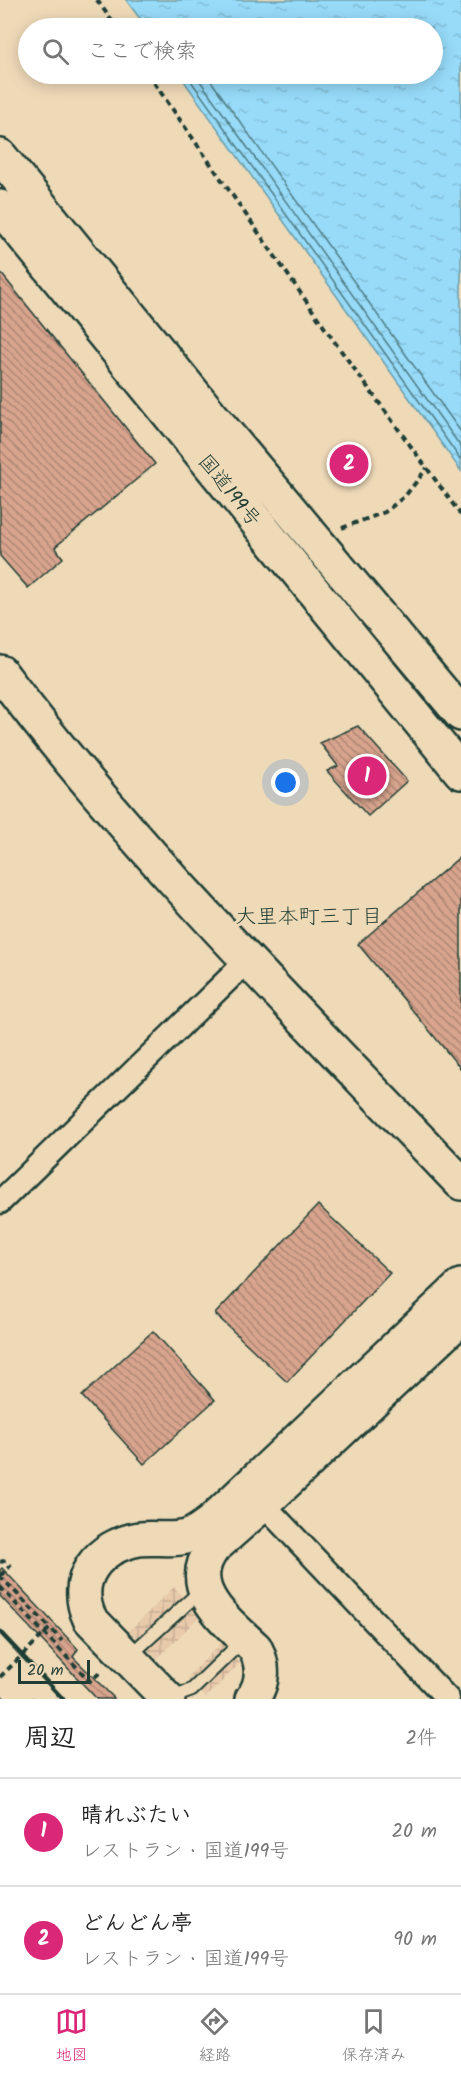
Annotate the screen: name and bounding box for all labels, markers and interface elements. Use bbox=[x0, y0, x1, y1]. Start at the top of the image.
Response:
search box bbox=[18, 18, 443, 84]
icon: search bbox=[39, 35, 72, 68]
text: ここで検索 bbox=[87, 35, 197, 70]
pin: 2 bbox=[330, 442, 368, 486]
street label: 国道199号 bbox=[189, 448, 268, 535]
pin: 1 bbox=[348, 754, 386, 798]
your location bbox=[271, 768, 300, 797]
district label: 大里本町三丁目 bbox=[236, 901, 383, 934]
scale bar bbox=[18, 1657, 90, 1684]
text: 20 m bbox=[27, 1658, 63, 1683]
text: 周辺 bbox=[24, 1718, 76, 1760]
text: 2件 bbox=[405, 1723, 437, 1755]
text: 晴れぶたい bbox=[81, 1799, 191, 1834]
text: 1 bbox=[40, 1816, 47, 1848]
text: 20 m bbox=[391, 1816, 437, 1848]
text: レストラン · 国道199号 bbox=[81, 1836, 289, 1868]
text: どんどん亭 bbox=[81, 1907, 193, 1942]
text: 2 bbox=[38, 1924, 49, 1956]
text: 90 m bbox=[393, 1924, 437, 1956]
text: レストラン · 国道199号 bbox=[81, 1944, 289, 1976]
tab: 地図 bbox=[55, 2005, 88, 2068]
tab: 経路 bbox=[198, 2005, 231, 2068]
tab: 保存済み bbox=[342, 2005, 406, 2068]

